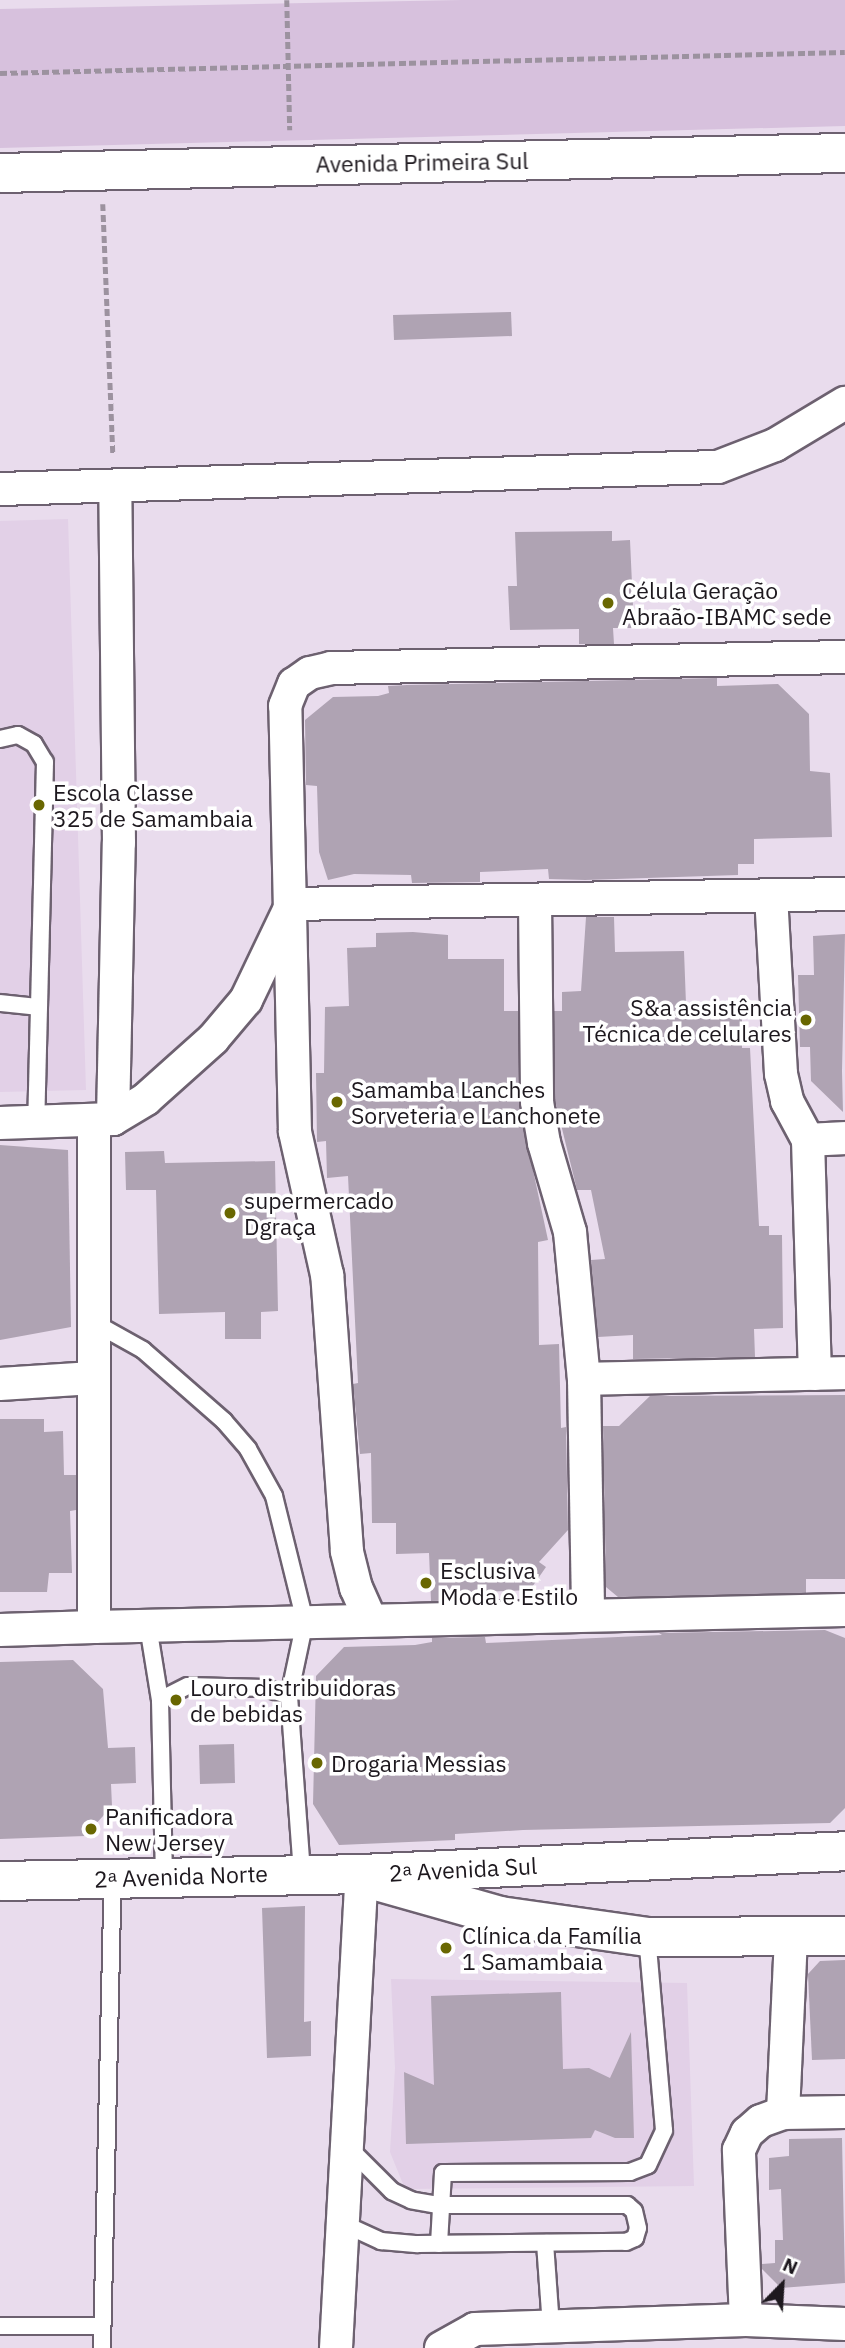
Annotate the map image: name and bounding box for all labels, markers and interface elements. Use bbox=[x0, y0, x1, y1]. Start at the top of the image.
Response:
street label: Avenida Primeira Sul bbox=[315, 146, 529, 178]
place label: Célula Geração Abraão-IBAMC sede bbox=[622, 576, 832, 630]
marker: Célula Geração Abraão-IBAMC sede bbox=[600, 595, 616, 611]
place label: Escola Classe 325 de Samambaia bbox=[53, 778, 253, 832]
marker: Escola Classe 325 de Samambaia bbox=[31, 797, 47, 813]
place label: S&a assistência Técnica de celulares bbox=[583, 993, 792, 1047]
marker: S&a assistência Técnica de celulares bbox=[798, 1012, 814, 1028]
place label: Samamba Lanches Sorveteria e Lanchonete bbox=[351, 1075, 601, 1129]
marker: Samamba Lanches Sorveteria e Lanchonete bbox=[329, 1094, 345, 1110]
place label: supermercado Dgraça bbox=[244, 1186, 394, 1240]
marker: supermercado Dgraça bbox=[222, 1205, 238, 1221]
place label: Esclusiva Moda e Estilo bbox=[440, 1556, 578, 1610]
marker: Esclusiva Moda e Estilo bbox=[418, 1575, 434, 1591]
place label: Louro distribuidoras de bebidas bbox=[190, 1673, 396, 1727]
marker: Louro distribuidoras de bebidas bbox=[168, 1692, 184, 1708]
place label: Drogaria Messias bbox=[331, 1749, 507, 1777]
marker: Drogaria Messias bbox=[309, 1755, 325, 1771]
place label: Panificadora New Jersey bbox=[105, 1802, 234, 1856]
marker: Panificadora New Jersey bbox=[83, 1821, 99, 1837]
street label: 2ᵃ Avenida Sul bbox=[388, 1851, 538, 1887]
street label: 2ᵃ Avenida Norte bbox=[94, 1859, 268, 1893]
place label: Clínica da Família 1 Samambaia bbox=[462, 1921, 642, 1975]
marker: Clínica da Família 1 Samambaia bbox=[436, 1938, 456, 1958]
north arrow bbox=[747, 2250, 817, 2320]
text: N bbox=[779, 2252, 802, 2280]

